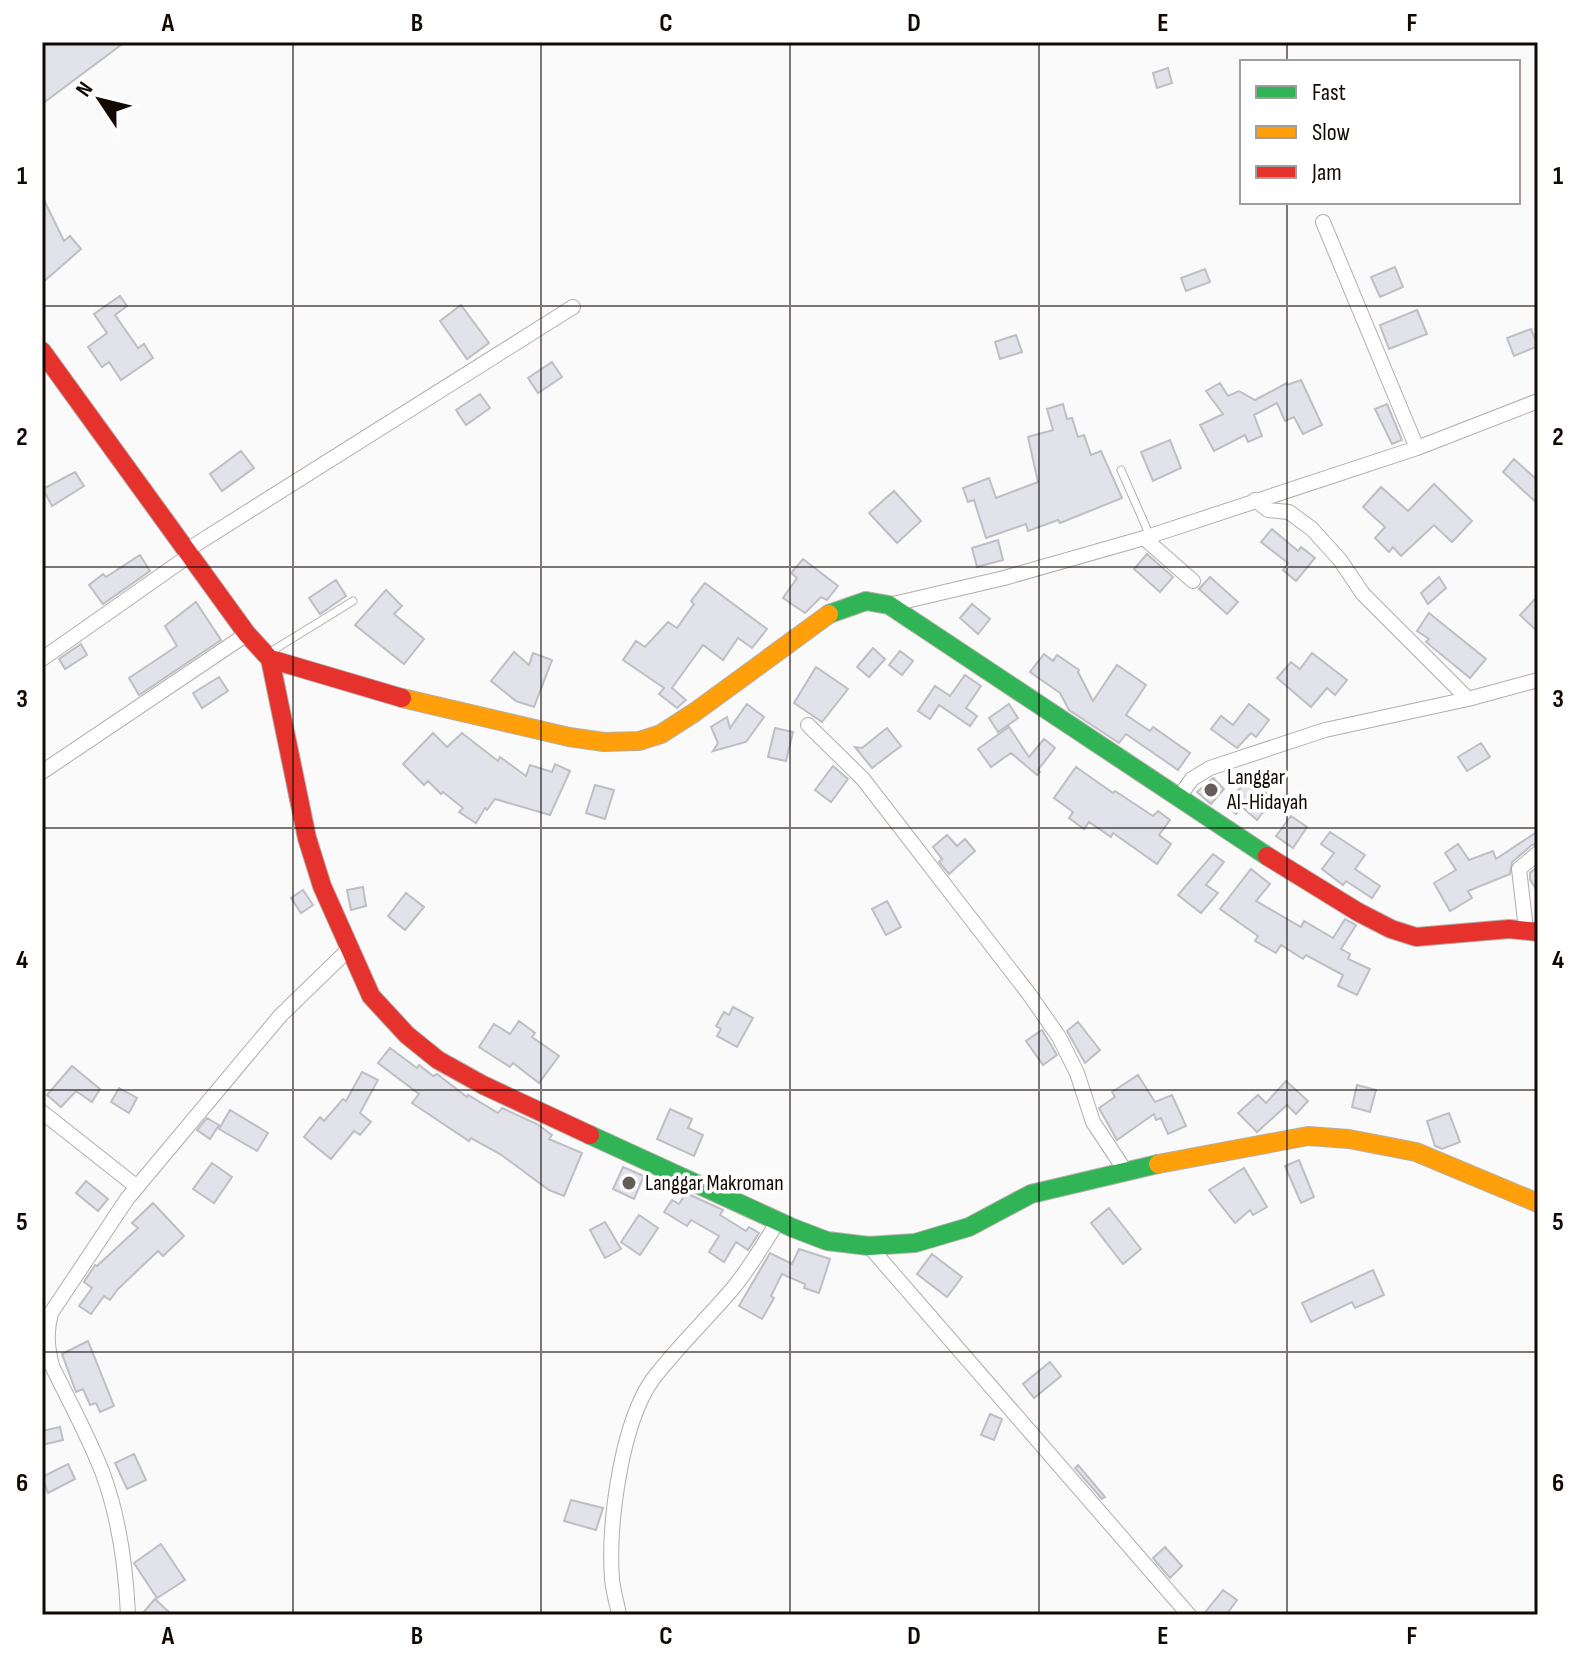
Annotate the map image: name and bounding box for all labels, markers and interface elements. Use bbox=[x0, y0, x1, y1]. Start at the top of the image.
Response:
text: A bbox=[161, 8, 175, 39]
text: B bbox=[411, 8, 423, 39]
text: C bbox=[659, 8, 673, 39]
text: D bbox=[907, 8, 921, 39]
text: E bbox=[1157, 8, 1169, 39]
text: F bbox=[1407, 8, 1418, 39]
north arrow bbox=[60, 60, 140, 140]
legend bbox=[1240, 60, 1520, 204]
text: N bbox=[70, 77, 99, 102]
text: Fast bbox=[1312, 78, 1346, 107]
text: Slow bbox=[1312, 118, 1350, 147]
text: Jam bbox=[1311, 158, 1342, 187]
text: 1 bbox=[17, 161, 27, 192]
text: 1 bbox=[1553, 161, 1563, 192]
text: 2 bbox=[16, 422, 28, 453]
text: 2 bbox=[1552, 422, 1564, 453]
text: 3 bbox=[16, 684, 28, 715]
text: 3 bbox=[1552, 684, 1564, 715]
place label: Langgar Al-Hidayah bbox=[1226, 764, 1308, 816]
marker: Langgar Al-Hidayah bbox=[1202, 781, 1220, 799]
text: 4 bbox=[16, 945, 28, 976]
text: 4 bbox=[1552, 945, 1564, 976]
place label: Langgar Makroman bbox=[645, 1170, 784, 1197]
marker: Langgar Makroman bbox=[620, 1174, 638, 1192]
text: 5 bbox=[16, 1207, 28, 1238]
text: 5 bbox=[1552, 1207, 1564, 1238]
text: 6 bbox=[16, 1468, 28, 1499]
text: 6 bbox=[1552, 1468, 1564, 1499]
text: A bbox=[161, 1621, 175, 1652]
text: B bbox=[411, 1621, 423, 1652]
text: C bbox=[659, 1621, 673, 1652]
text: D bbox=[907, 1621, 921, 1652]
text: E bbox=[1157, 1621, 1169, 1652]
text: F bbox=[1407, 1621, 1418, 1652]

